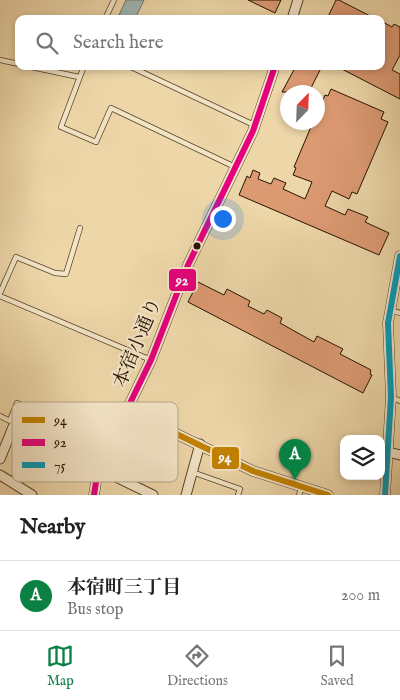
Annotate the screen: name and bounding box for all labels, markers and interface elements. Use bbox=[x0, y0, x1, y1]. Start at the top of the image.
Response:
search box bbox=[15, 15, 385, 70]
icon: search bbox=[33, 29, 61, 57]
text: Search here bbox=[73, 31, 164, 55]
north arrow bbox=[280, 85, 325, 130]
your location bbox=[210, 206, 236, 232]
unlabelled marker bbox=[192, 241, 202, 251]
line badge: 92 bbox=[168, 268, 197, 292]
text: 92 bbox=[175, 272, 189, 290]
street label: 本宿小通り bbox=[108, 295, 168, 391]
legend bbox=[12, 402, 178, 482]
text: 94 bbox=[53, 412, 67, 430]
text: 92 bbox=[53, 434, 67, 452]
map controls bbox=[340, 435, 385, 480]
button: layers bbox=[340, 435, 385, 480]
pin: A bbox=[279, 439, 311, 480]
line badge: 94 bbox=[211, 446, 240, 470]
text: 94 bbox=[218, 449, 233, 467]
text: 75 bbox=[54, 457, 66, 475]
text: Nearby bbox=[20, 514, 85, 541]
text: 本宿町三丁目 bbox=[67, 576, 181, 600]
text: A bbox=[31, 586, 41, 606]
text: 200 m bbox=[341, 586, 380, 606]
text: Bus stop bbox=[67, 600, 123, 620]
tab: Map bbox=[46, 642, 74, 690]
tab: Directions bbox=[167, 642, 228, 690]
tab: Saved bbox=[321, 642, 354, 690]

